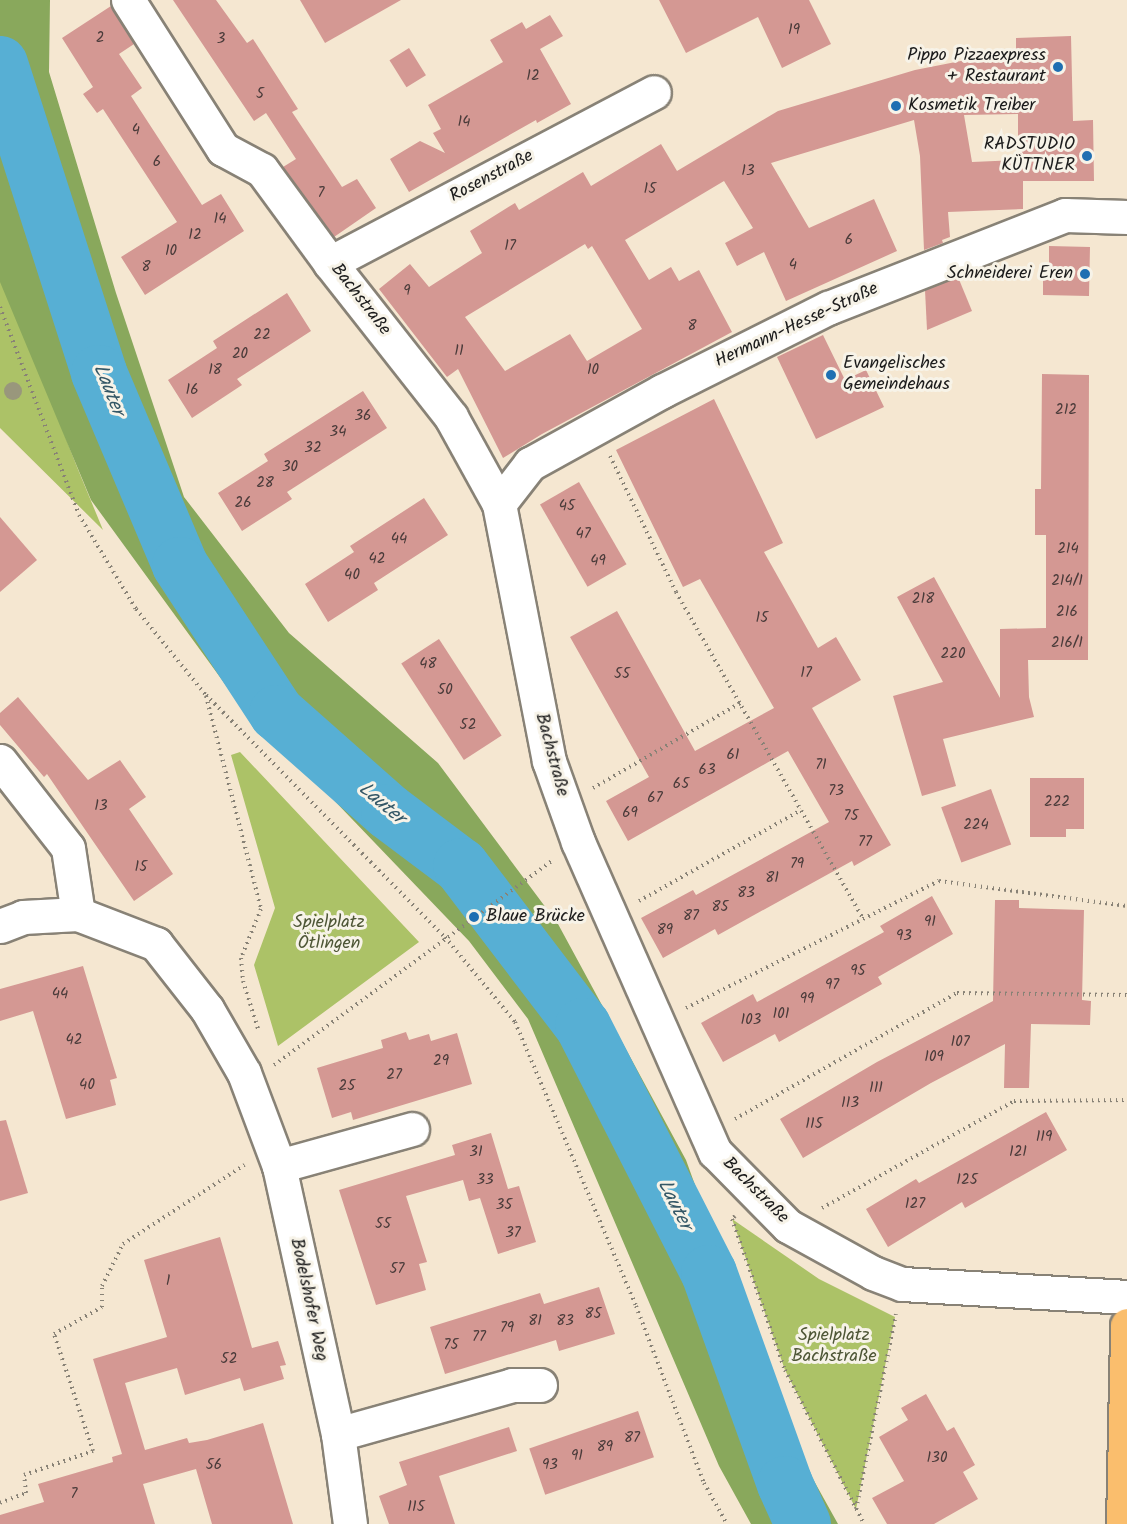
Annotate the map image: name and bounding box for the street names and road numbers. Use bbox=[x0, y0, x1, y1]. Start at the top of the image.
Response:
street label: Rosenstraße bbox=[446, 146, 538, 208]
street label: Bachstraße bbox=[325, 260, 395, 340]
street label: Hermann-Hesse-Straße bbox=[712, 279, 882, 373]
street label: Bachstraße bbox=[530, 711, 572, 799]
street label: Bachstraße bbox=[717, 1153, 793, 1229]
street label: Bodelshofer Weg bbox=[284, 1236, 332, 1364]

